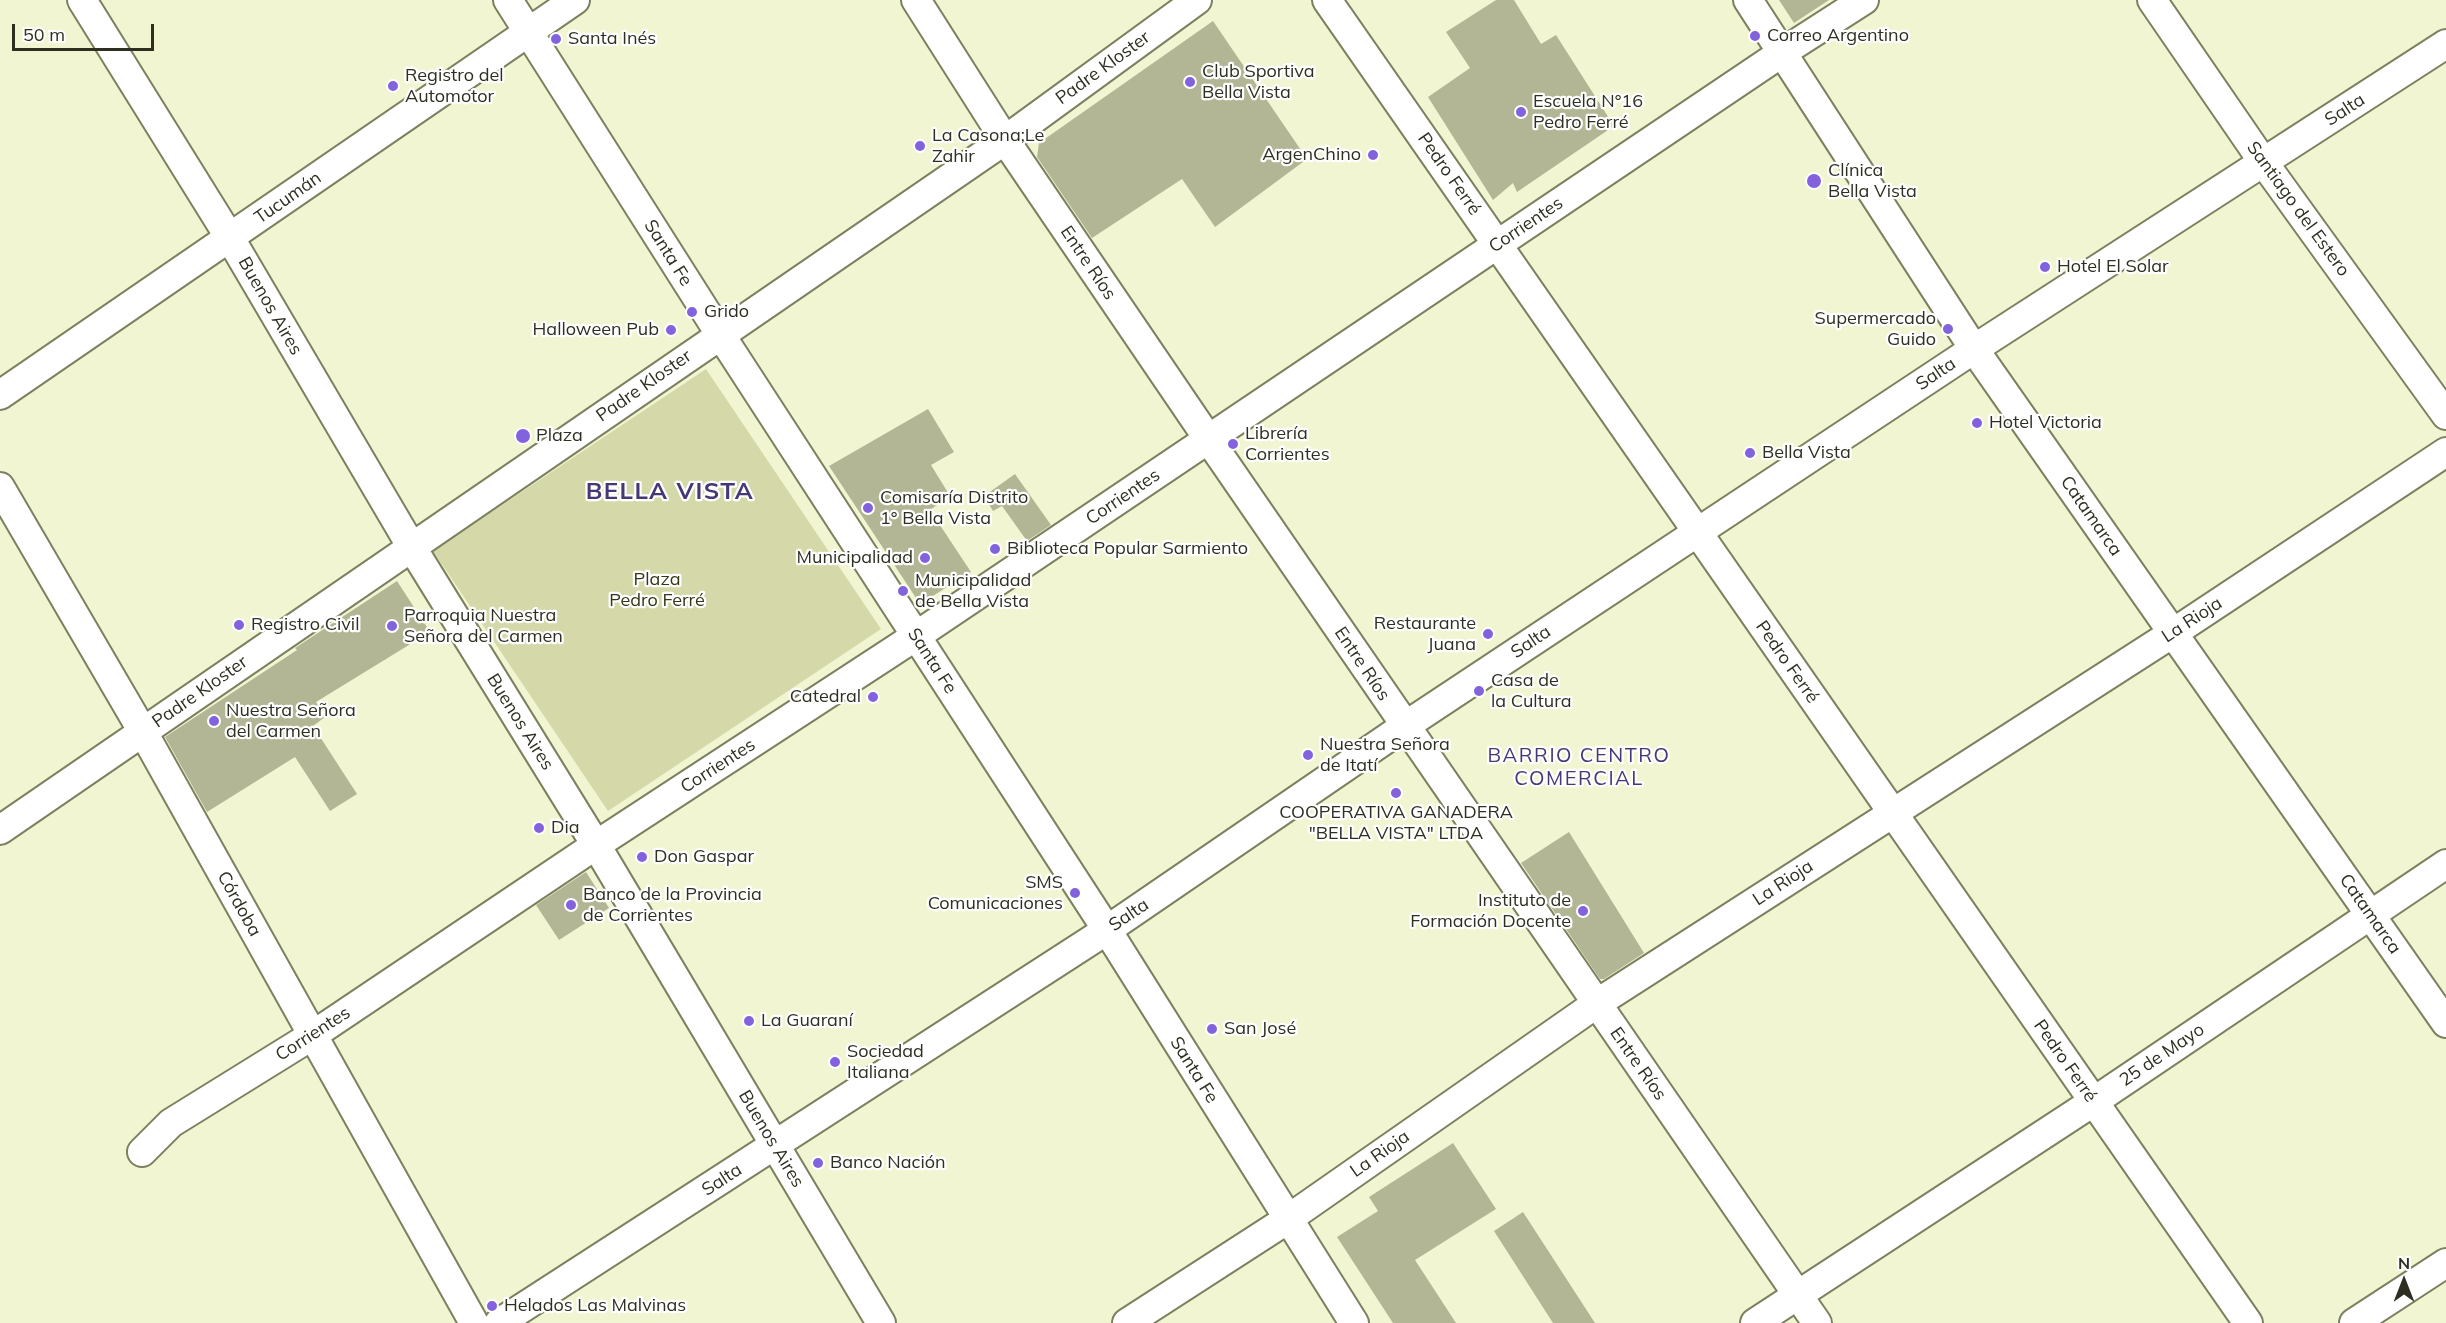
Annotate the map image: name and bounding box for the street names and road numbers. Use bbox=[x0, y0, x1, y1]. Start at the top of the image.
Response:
street label: Padre Kloster bbox=[1052, 27, 1154, 109]
street label: Salta bbox=[2321, 89, 2369, 131]
street label: Pedro Ferré bbox=[1413, 129, 1485, 219]
street label: Santiago del Estero bbox=[2242, 137, 2354, 281]
street label: Tucumán bbox=[251, 167, 325, 229]
street label: Corrientes bbox=[1485, 192, 1567, 258]
street label: Santa Fe bbox=[639, 216, 697, 290]
street label: Entre Ríos bbox=[1055, 222, 1121, 304]
street label: Buenos Aires bbox=[233, 253, 307, 359]
street label: Padre Kloster bbox=[592, 345, 696, 427]
street label: Salta bbox=[1912, 353, 1960, 395]
street label: Corrientes bbox=[1082, 464, 1164, 530]
street label: Catamarca bbox=[2056, 472, 2126, 560]
street label: La Rioja bbox=[2158, 593, 2226, 647]
street label: Pedro Ferré bbox=[1751, 617, 1823, 707]
street label: Salta bbox=[1507, 621, 1555, 663]
street label: Entre Ríos bbox=[1329, 623, 1395, 705]
street label: Santa Fe bbox=[903, 624, 961, 698]
street label: Padre Kloster bbox=[148, 651, 252, 733]
street label: Buenos Aires bbox=[482, 670, 558, 774]
street label: Corrientes bbox=[677, 734, 759, 798]
street label: La Rioja bbox=[1749, 856, 1817, 910]
street label: Córdoba bbox=[212, 868, 266, 940]
street label: Catamarca bbox=[2335, 870, 2405, 958]
street label: Salta bbox=[1105, 894, 1153, 936]
street label: Corrientes bbox=[272, 1002, 354, 1066]
street label: Pedro Ferré bbox=[2029, 1016, 2101, 1106]
street label: 25 de Mayo bbox=[2116, 1019, 2208, 1091]
street label: Entre Ríos bbox=[1605, 1023, 1671, 1105]
street label: Santa Fe bbox=[1165, 1033, 1223, 1107]
street label: Buenos Aires bbox=[734, 1086, 808, 1192]
street label: La Rioja bbox=[1346, 1126, 1414, 1182]
street label: Salta bbox=[698, 1159, 746, 1201]

